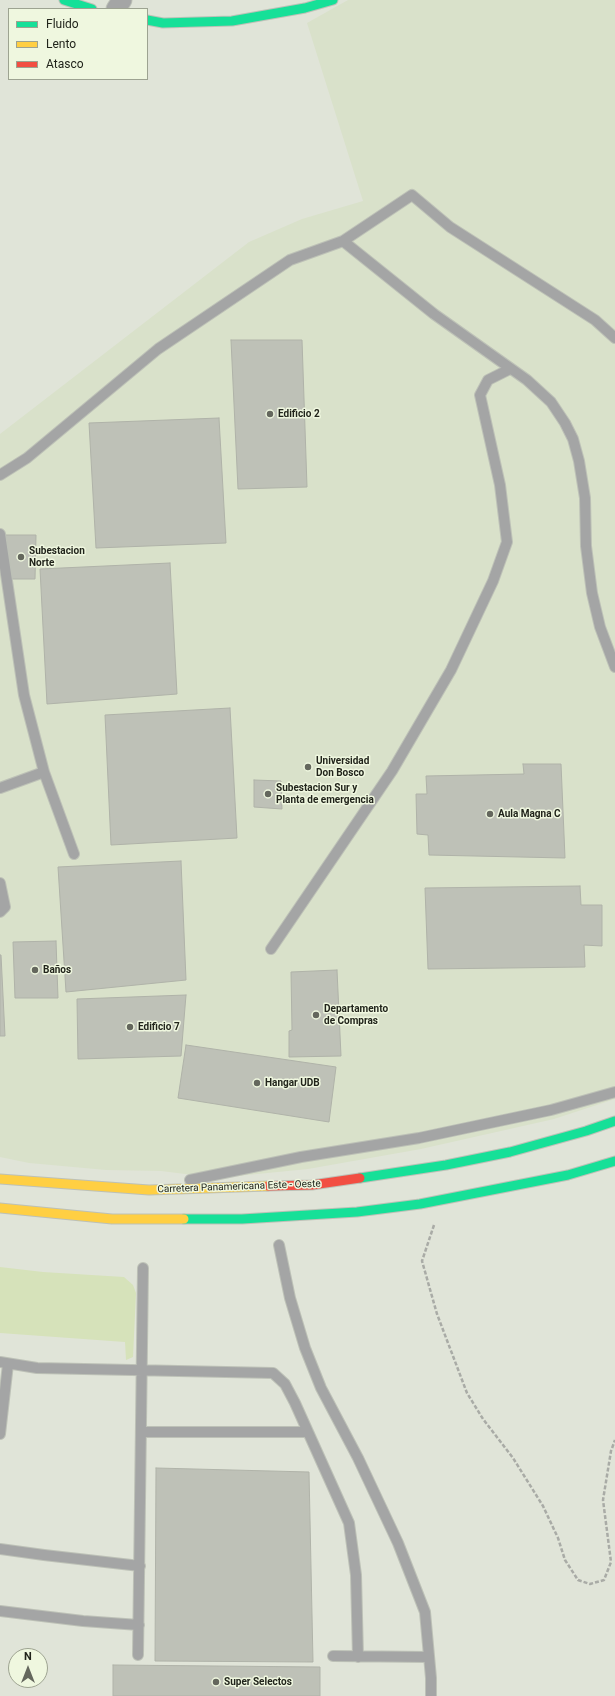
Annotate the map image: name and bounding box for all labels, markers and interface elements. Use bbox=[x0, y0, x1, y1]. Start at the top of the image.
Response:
legend bbox=[8, 8, 148, 80]
text: Fluido bbox=[46, 17, 79, 31]
text: Lento bbox=[46, 37, 76, 51]
text: Atasco bbox=[46, 57, 84, 71]
place label: Edificio 2 bbox=[278, 408, 320, 420]
marker: Edificio 2 bbox=[265, 409, 275, 419]
place label: Subestacion Norte bbox=[29, 545, 85, 568]
marker: Subestacion Norte bbox=[16, 552, 26, 562]
place label: Universidad Don Bosco bbox=[316, 755, 369, 778]
marker: Universidad Don Bosco bbox=[303, 762, 313, 772]
place label: Subestacion Sur y Planta de emergencia bbox=[276, 782, 374, 806]
marker: Subestacion Sur y Planta de emergencia bbox=[263, 789, 273, 799]
place label: Aula Magna C bbox=[498, 808, 561, 820]
marker: Aula Magna C bbox=[485, 809, 495, 819]
place label: Baños bbox=[43, 964, 71, 976]
marker: Baños bbox=[30, 965, 40, 975]
place label: Departamento de Compras bbox=[324, 1003, 388, 1026]
marker: Departamento de Compras bbox=[311, 1010, 321, 1020]
place label: Edificio 7 bbox=[138, 1021, 180, 1033]
marker: Edificio 7 bbox=[125, 1022, 135, 1032]
place label: Hangar UDB bbox=[265, 1077, 320, 1089]
marker: Hangar UDB bbox=[252, 1078, 262, 1088]
street label: Carretera Panamericana Este - Oeste bbox=[157, 1178, 321, 1196]
north arrow bbox=[8, 1648, 48, 1688]
text: N bbox=[24, 1650, 32, 1663]
place label: Super Selectos bbox=[224, 1676, 292, 1688]
marker: Super Selectos bbox=[211, 1677, 221, 1687]

